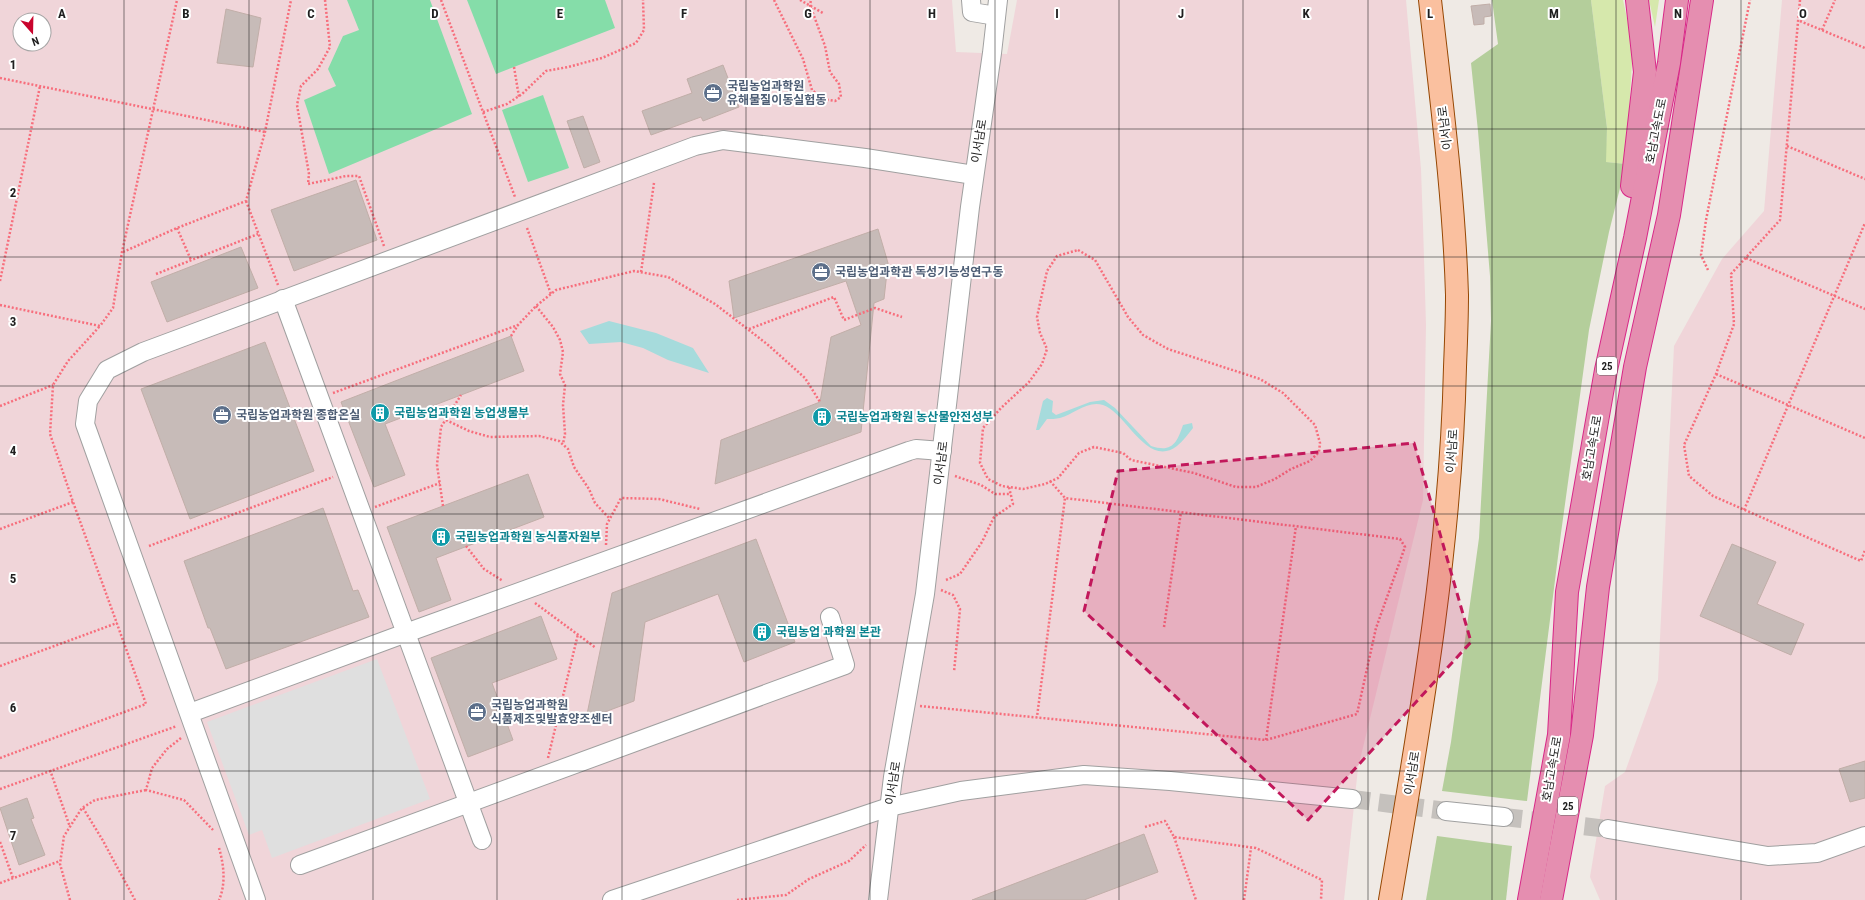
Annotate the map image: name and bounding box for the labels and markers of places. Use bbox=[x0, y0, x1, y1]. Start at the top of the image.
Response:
place label: 국립농업과학원 유해물질이동실험동 bbox=[727, 79, 826, 107]
office icon: 국립농업과학원 유해물질이동실험동 bbox=[702, 82, 724, 104]
office icon: 국립농업과학관 독성기능성연구동 bbox=[810, 261, 832, 283]
place label: 국립농업과학관 독성기능성연구동 bbox=[835, 265, 1003, 279]
building icon: 국립농업과학원 농업생물부 bbox=[369, 402, 391, 424]
office icon: 국립농업과학원 종합온실 bbox=[211, 404, 233, 426]
place label: 국립농업과학원 농업생물부 bbox=[394, 406, 529, 420]
building icon: 국립농업과학원 농산물안전성부 bbox=[811, 406, 833, 428]
place label: 국립농업과학원 종합온실 bbox=[236, 408, 360, 422]
place label: 국립농업과학원 농산물안전성부 bbox=[836, 410, 993, 424]
building icon: 국립농업과학원 농식품자원부 bbox=[430, 526, 452, 548]
place label: 국립농업과학원 농식품자원부 bbox=[455, 530, 601, 544]
building icon: 국립농업 과학원 본관 bbox=[751, 621, 773, 643]
place label: 국립농업 과학원 본관 bbox=[776, 625, 881, 639]
place label: 국립농업과학원 식품제조및발효양조센터 bbox=[491, 698, 612, 726]
office icon: 국립농업과학원 식품제조및발효양조센터 bbox=[466, 701, 488, 723]

